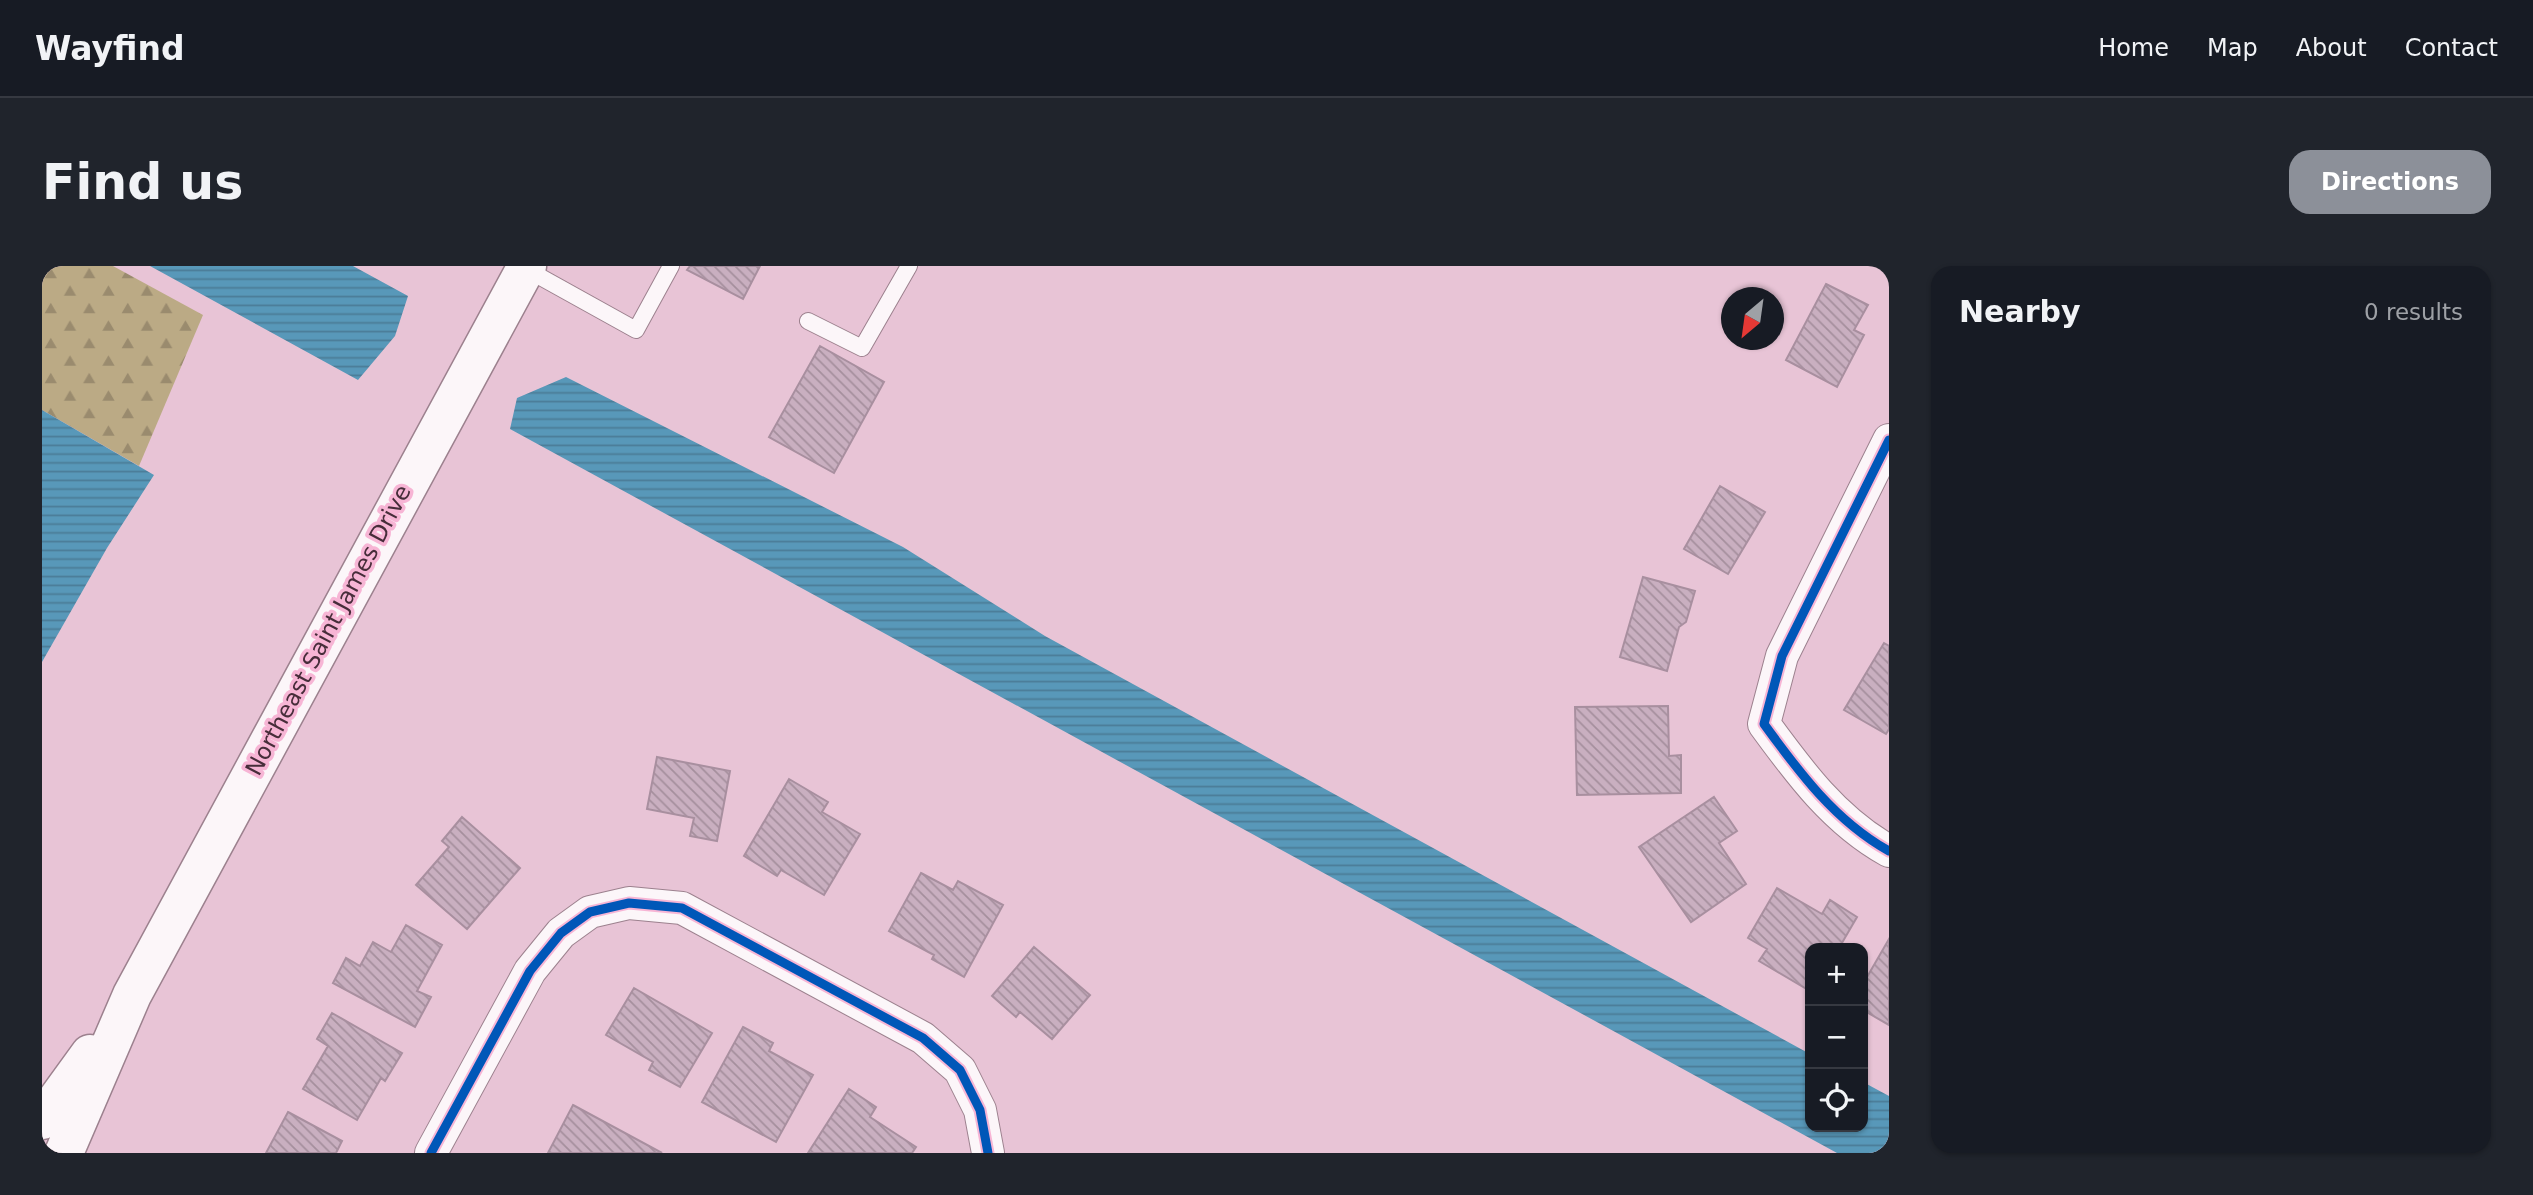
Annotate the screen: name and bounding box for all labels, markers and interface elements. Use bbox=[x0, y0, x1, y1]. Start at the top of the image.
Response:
text: Wayfind bbox=[35, 29, 185, 68]
text: Home bbox=[2098, 34, 2169, 62]
text: Map bbox=[2207, 34, 2258, 62]
text: About bbox=[2296, 34, 2367, 62]
text: Contact bbox=[2405, 34, 2498, 62]
button: Directions bbox=[2289, 150, 2491, 214]
text: Find us bbox=[42, 154, 243, 211]
north arrow bbox=[1721, 287, 1784, 350]
text: Nearby bbox=[1959, 294, 2081, 329]
text: 0 results bbox=[2364, 299, 2463, 325]
street label: Northeast Saint James Drive bbox=[240, 480, 416, 780]
map controls bbox=[1805, 943, 1868, 1132]
button: + bbox=[1805, 943, 1868, 1006]
button: − bbox=[1805, 1006, 1868, 1069]
button: locate bbox=[1805, 1069, 1868, 1132]

